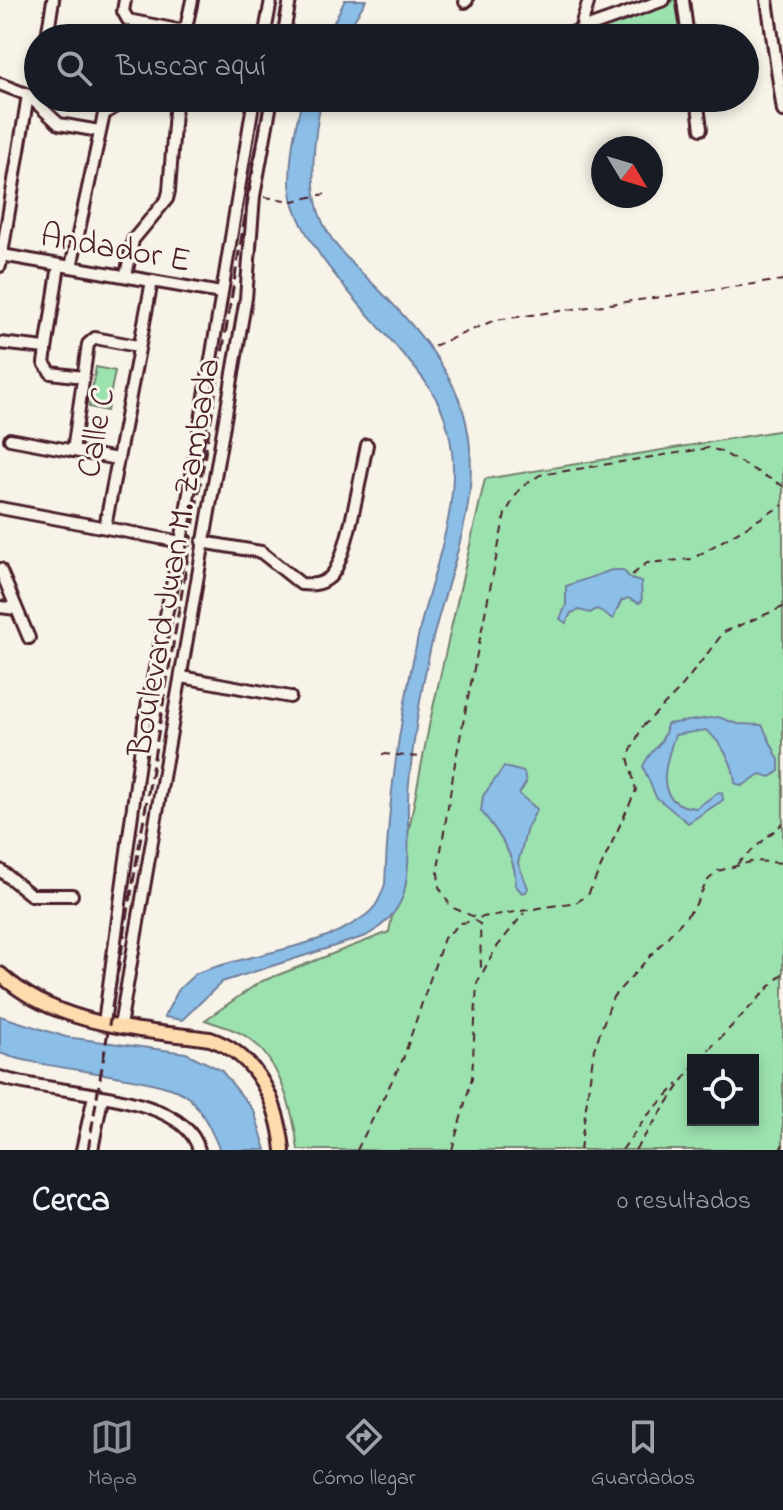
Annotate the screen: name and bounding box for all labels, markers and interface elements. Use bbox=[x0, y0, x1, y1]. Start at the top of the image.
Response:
search box bbox=[24, 24, 759, 112]
icon: search bbox=[52, 46, 96, 90]
text: Buscar aquí bbox=[116, 46, 266, 90]
north arrow bbox=[591, 136, 663, 208]
street label: Andador E bbox=[36, 212, 194, 288]
street label: Boulevard Juan M. Zambada bbox=[116, 354, 236, 762]
street label: Calle C bbox=[65, 384, 130, 482]
map controls bbox=[687, 1054, 759, 1126]
button: locate bbox=[687, 1054, 759, 1126]
text: Cerca bbox=[32, 1177, 110, 1227]
text: 0 resultados bbox=[617, 1183, 751, 1221]
tab: Mapa bbox=[88, 1415, 137, 1495]
tab: Cómo llegar bbox=[312, 1415, 416, 1495]
tab: Guardados bbox=[591, 1415, 695, 1495]

